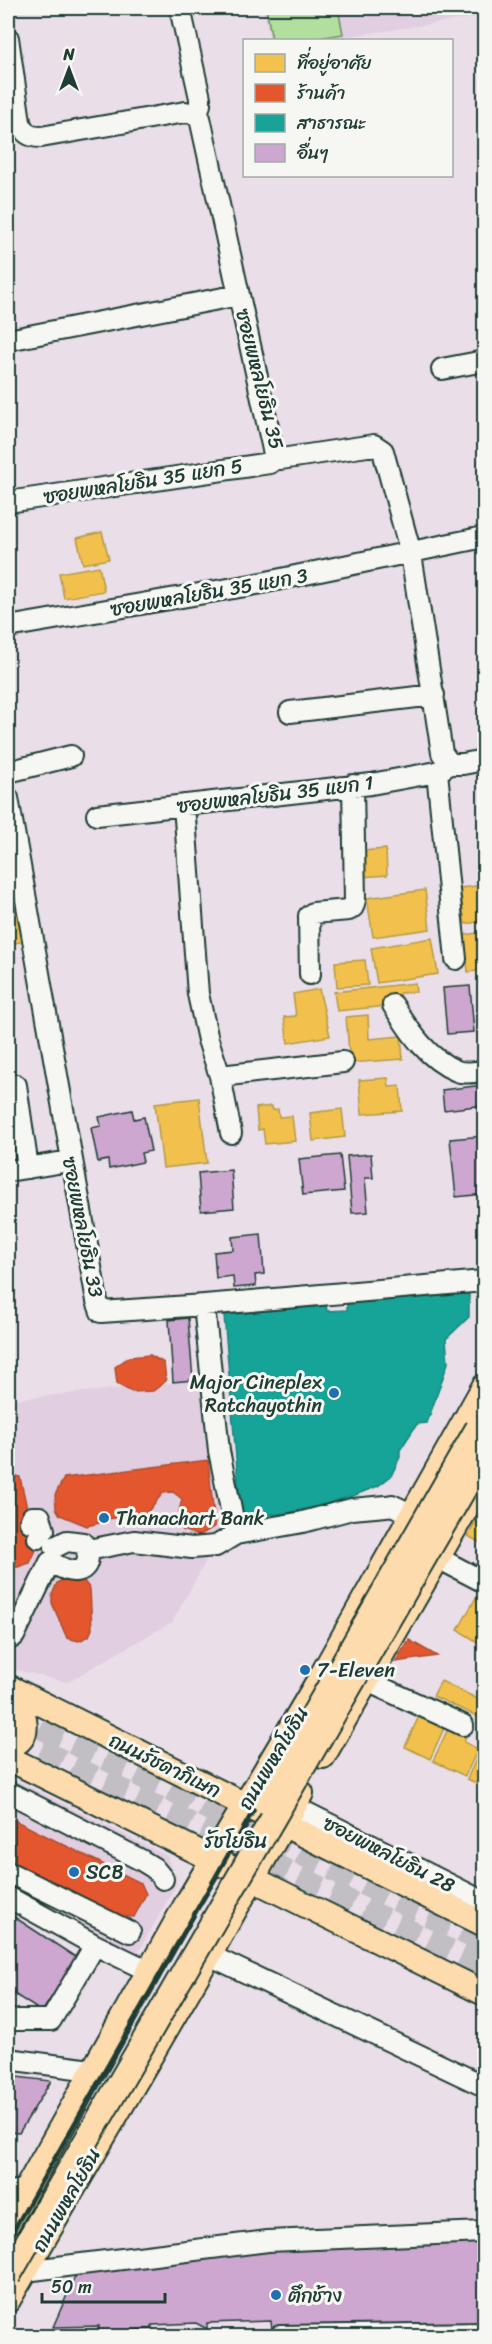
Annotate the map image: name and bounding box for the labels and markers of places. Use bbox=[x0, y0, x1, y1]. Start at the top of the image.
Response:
place label: Major Cineplex Ratchayothin bbox=[190, 1365, 323, 1423]
marker: Major Cineplex Ratchayothin bbox=[327, 1386, 341, 1400]
place label: Thanachart Bank bbox=[116, 1501, 265, 1536]
marker: Thanachart Bank bbox=[97, 1511, 111, 1525]
place label: 7-Eleven bbox=[317, 1653, 395, 1688]
marker: 7-Eleven bbox=[298, 1663, 312, 1677]
place label: SCB bbox=[86, 1855, 124, 1890]
marker: SCB bbox=[67, 1865, 81, 1879]
place label: ตึกช้าง bbox=[288, 2278, 342, 2313]
marker: ตึกช้าง bbox=[269, 2288, 283, 2302]

